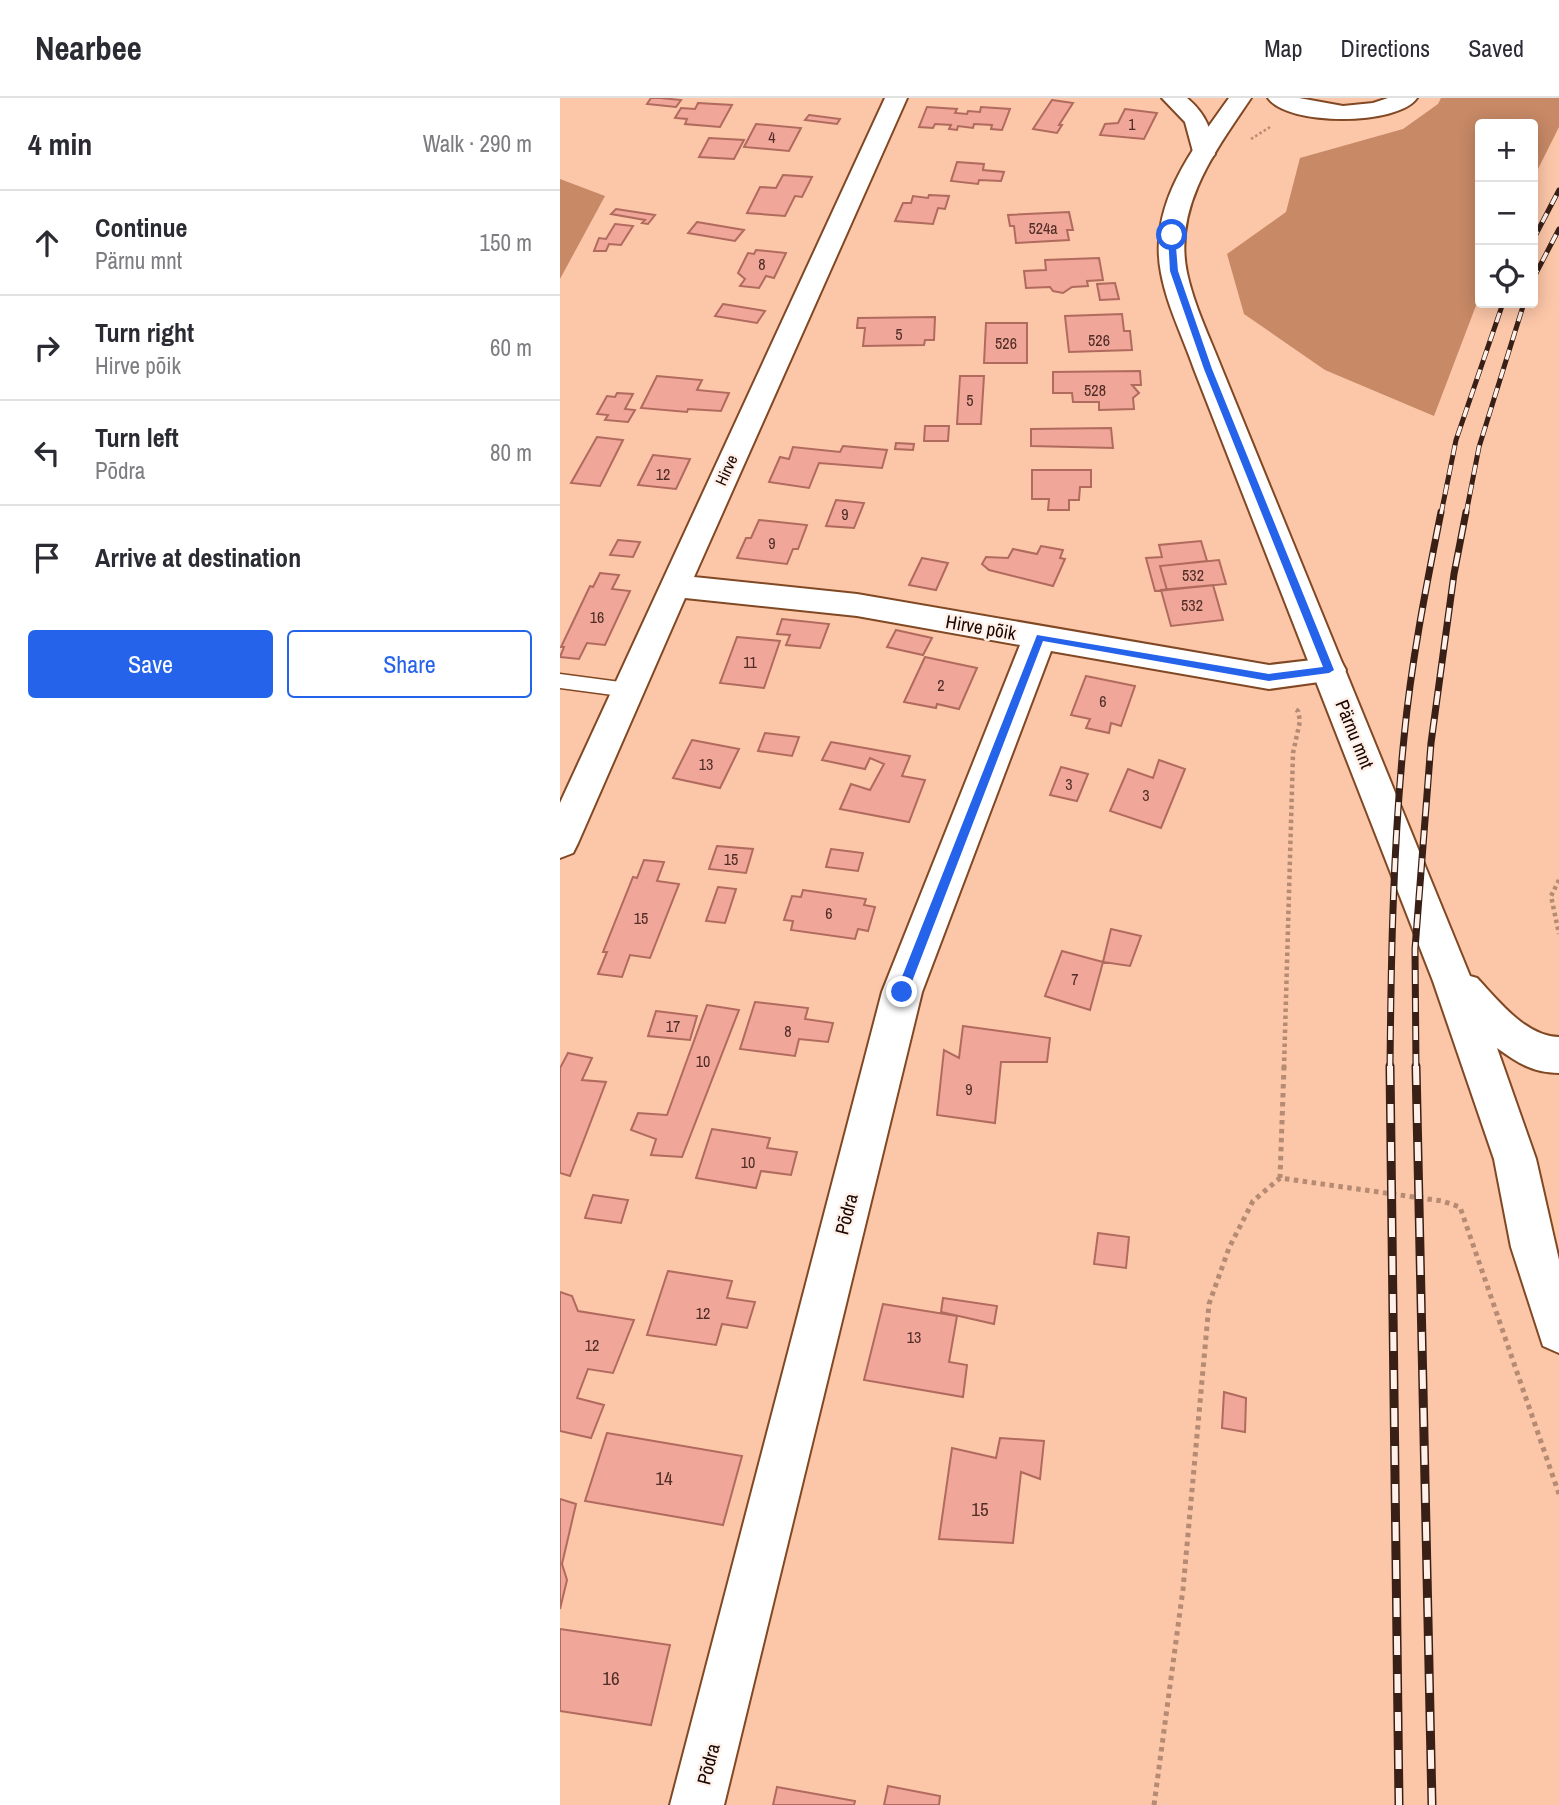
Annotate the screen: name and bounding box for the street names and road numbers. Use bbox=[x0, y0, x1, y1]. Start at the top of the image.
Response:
street label: Hirve bbox=[710, 451, 742, 489]
street label: Hirve põik bbox=[944, 608, 1018, 646]
street label: Pärnu mnt bbox=[1329, 696, 1381, 773]
street label: Põdra bbox=[828, 1190, 864, 1237]
street label: Põdra bbox=[690, 1740, 726, 1787]

